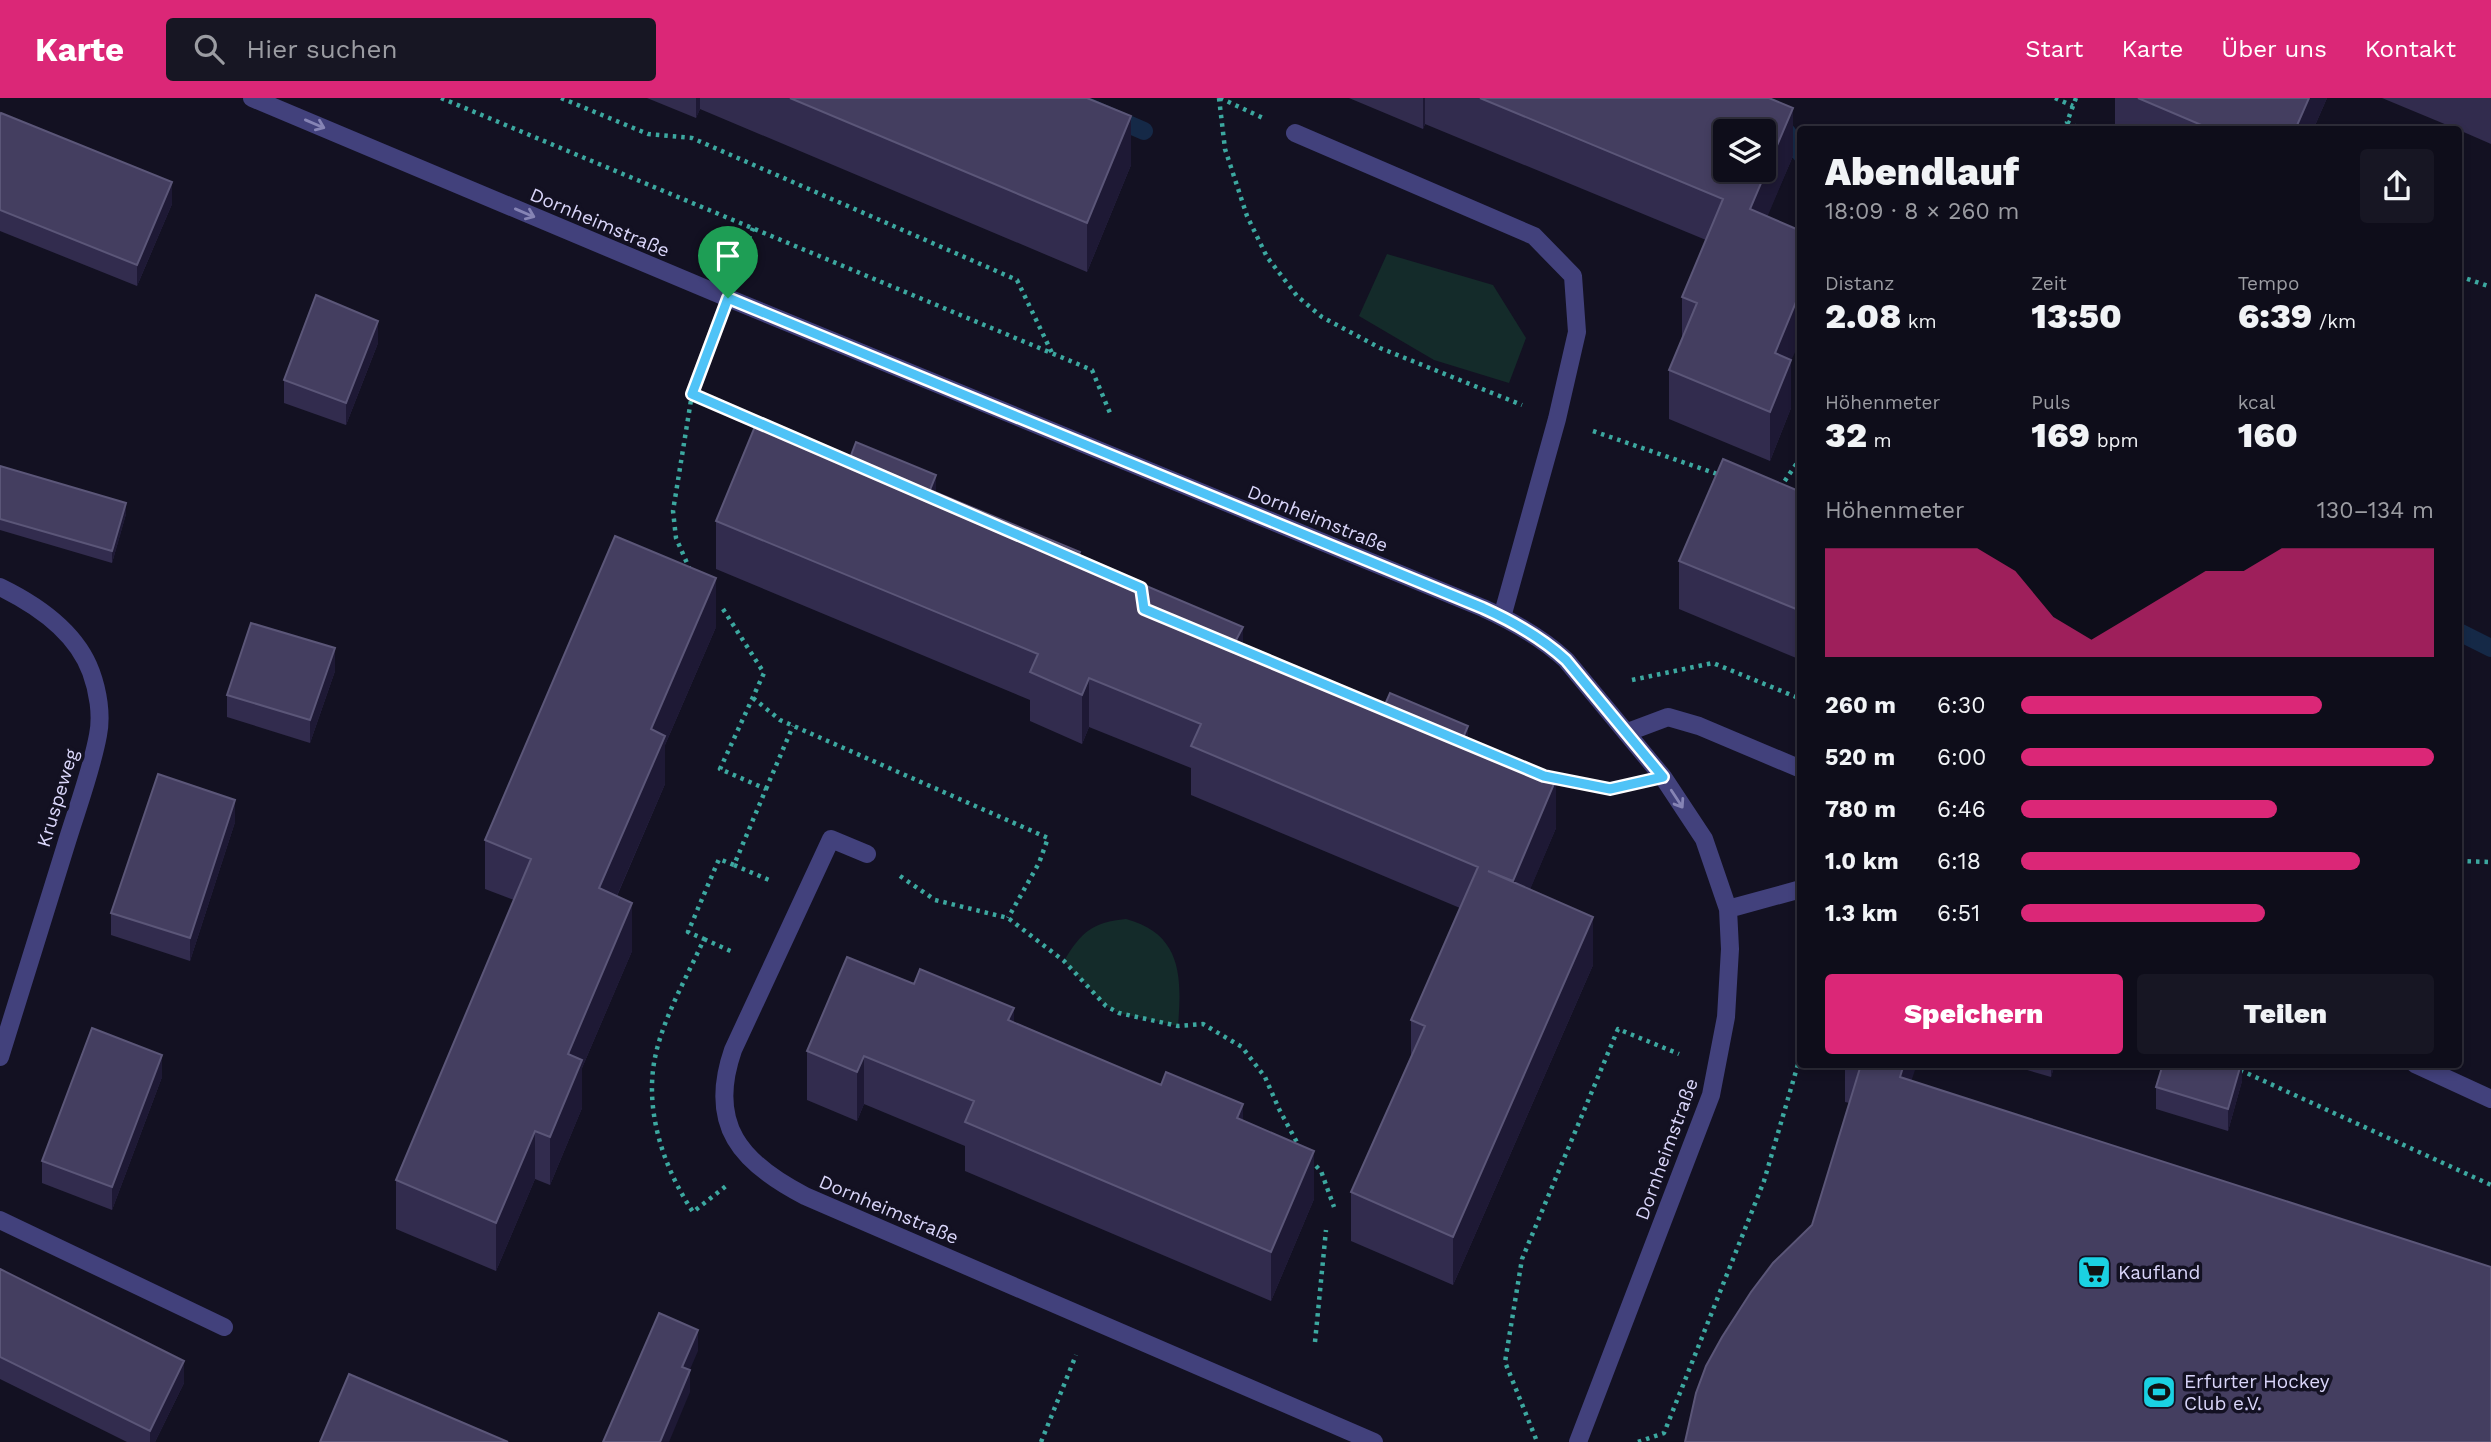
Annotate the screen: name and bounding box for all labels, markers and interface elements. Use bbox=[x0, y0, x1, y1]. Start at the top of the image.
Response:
search box bbox=[166, 18, 656, 81]
text: Karte bbox=[35, 30, 124, 69]
icon: search bbox=[190, 30, 228, 68]
text: Hier suchen bbox=[246, 34, 398, 64]
text: Start bbox=[2025, 35, 2083, 63]
text: Karte bbox=[2121, 35, 2183, 63]
text: Über uns bbox=[2221, 35, 2327, 63]
text: Kontakt bbox=[2365, 35, 2456, 63]
one-way arrow bbox=[304, 119, 325, 132]
map controls bbox=[1713, 119, 1776, 182]
button: layers bbox=[1713, 119, 1776, 182]
button: share bbox=[2360, 149, 2434, 223]
text: Abendlauf bbox=[1825, 150, 2019, 194]
street label: Dornheimstraße bbox=[527, 183, 673, 262]
text: 18:09 · 8 × 260 m bbox=[1825, 198, 2020, 225]
one-way arrow bbox=[513, 207, 535, 220]
pin bbox=[698, 226, 758, 298]
icon: arrive bbox=[709, 237, 747, 275]
text: Distanz bbox=[1825, 272, 1894, 295]
text: Zeit bbox=[2031, 272, 2067, 295]
text: Tempo bbox=[2238, 272, 2299, 295]
text: 2.08 bbox=[1825, 295, 1901, 337]
text: 13:50 bbox=[2031, 295, 2122, 337]
text: 6:39 bbox=[2238, 295, 2312, 337]
text: km bbox=[1901, 310, 1937, 333]
text: /km bbox=[2312, 310, 2356, 333]
text: Höhenmeter bbox=[1825, 391, 1940, 414]
text: Puls bbox=[2031, 391, 2070, 414]
text: kcal bbox=[2238, 391, 2275, 414]
text: 32 bbox=[1825, 414, 1867, 456]
text: 169 bbox=[2031, 414, 2090, 456]
text: 160 bbox=[2238, 414, 2298, 456]
text: m bbox=[1867, 429, 1892, 452]
text: bpm bbox=[2090, 429, 2139, 452]
street label: Dornheimstraße bbox=[1244, 480, 1391, 557]
text: Höhenmeter bbox=[1825, 497, 1964, 524]
text: 130–134 m bbox=[2317, 497, 2434, 524]
text: 260 m bbox=[1825, 692, 1896, 719]
text: 6:30 bbox=[1937, 692, 1986, 719]
text: 520 m bbox=[1825, 744, 1895, 771]
text: 6:00 bbox=[1937, 744, 1986, 771]
street label: Kruspeweg bbox=[32, 746, 84, 850]
one-way arrow bbox=[1670, 789, 1685, 808]
text: 780 m bbox=[1825, 796, 1896, 823]
text: 6:46 bbox=[1937, 796, 1986, 823]
text: 1.0 km bbox=[1825, 848, 1899, 875]
text: 6:18 bbox=[1937, 848, 1981, 875]
text: 1.3 km bbox=[1825, 900, 1898, 927]
text: 6:51 bbox=[1937, 900, 1980, 927]
button: Speichern bbox=[1825, 974, 2123, 1054]
button: Teilen bbox=[2137, 974, 2434, 1054]
street label: Dornheimstraße bbox=[1630, 1075, 1703, 1223]
street label: Dornheimstraße bbox=[816, 1170, 962, 1249]
supermarket icon: Kaufland bbox=[2075, 1253, 2113, 1291]
place label: Kaufland bbox=[2118, 1261, 2200, 1284]
place label: Erfurter Hockey Club e.V. bbox=[2184, 1370, 2330, 1415]
sports icon: Erfurter Hockey Club e.V. bbox=[2140, 1373, 2178, 1411]

